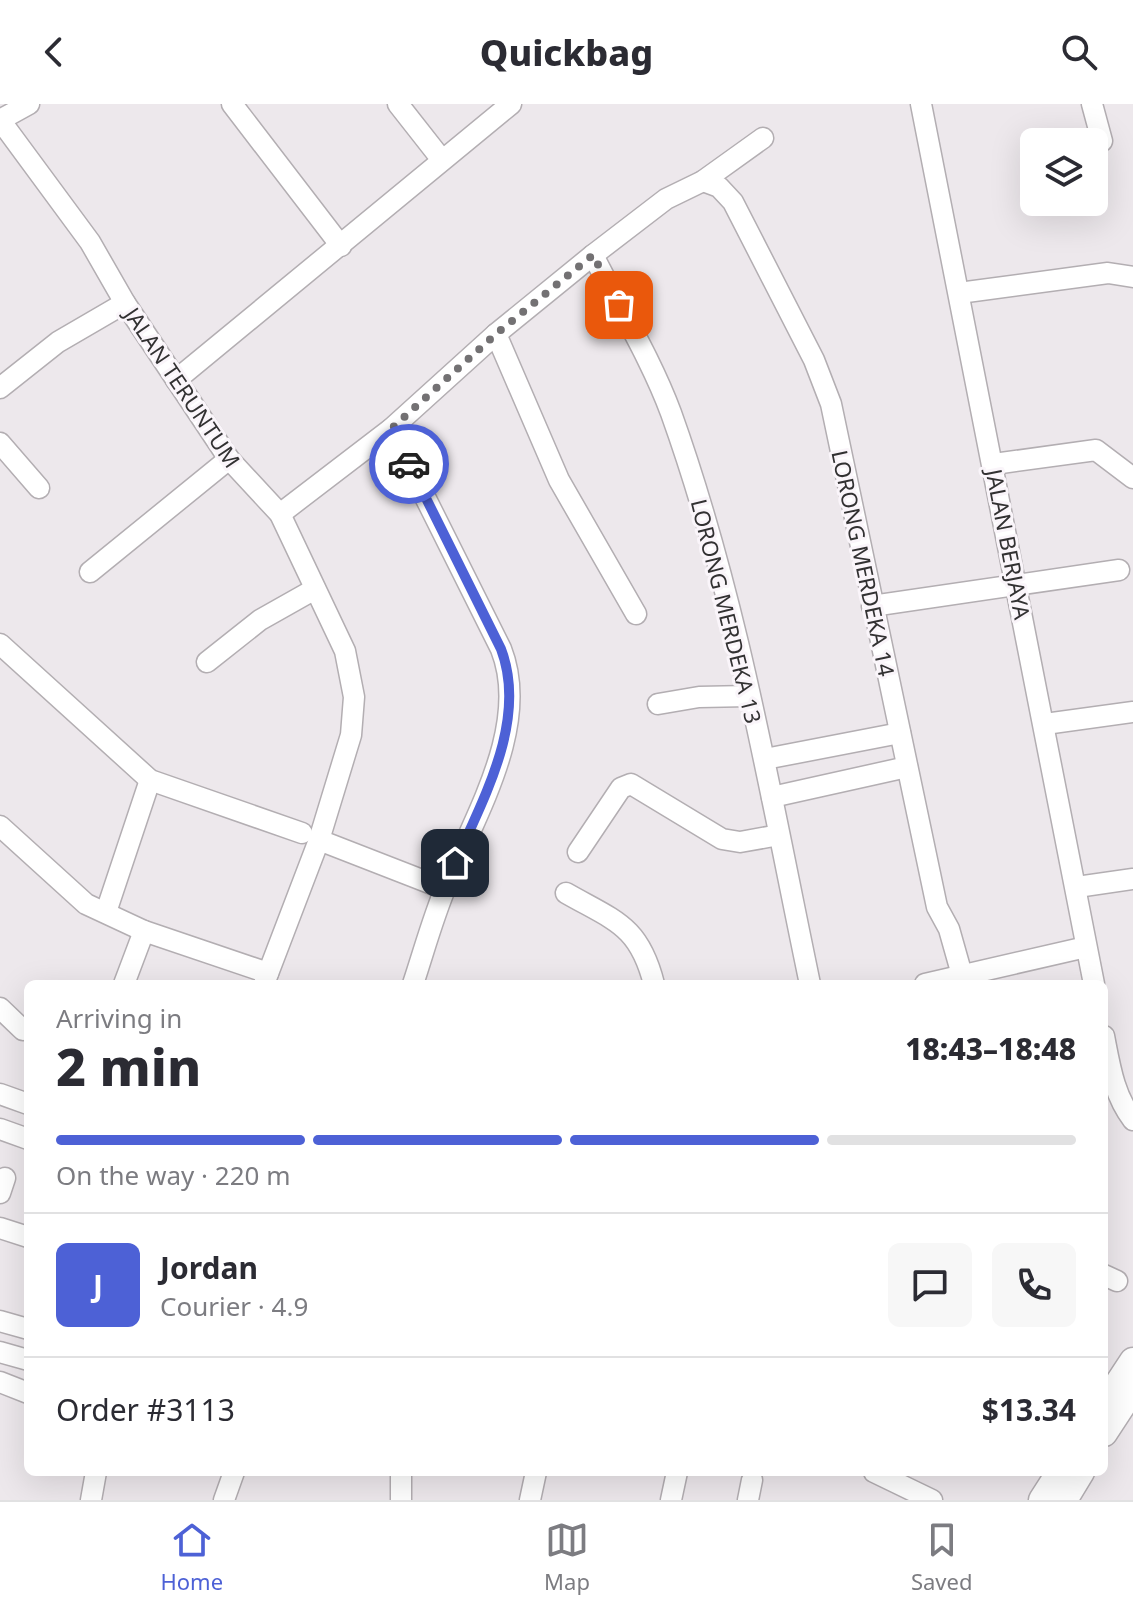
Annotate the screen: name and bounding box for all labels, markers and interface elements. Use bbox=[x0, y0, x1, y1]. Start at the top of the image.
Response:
text: Quickbag bbox=[480, 28, 653, 77]
icon: back bbox=[32, 30, 76, 74]
icon: search bbox=[1057, 30, 1101, 74]
map controls bbox=[1020, 128, 1108, 216]
button: layers bbox=[1020, 128, 1108, 216]
pin bbox=[585, 271, 653, 339]
icon: bag bbox=[597, 283, 641, 327]
street label: JALAN TERUNTUM bbox=[117, 299, 248, 473]
courier bbox=[369, 424, 449, 504]
icon: car bbox=[387, 442, 431, 486]
street label: LORONG MERDEKA 14 bbox=[825, 447, 903, 679]
street label: JALAN BERJAYA bbox=[979, 464, 1038, 623]
street label: LORONG MERDEKA 13 bbox=[685, 496, 769, 726]
pin bbox=[421, 829, 489, 897]
icon: home bbox=[433, 841, 477, 885]
text: Arriving in bbox=[56, 1000, 182, 1036]
text: 18:43–18:48 bbox=[905, 1028, 1076, 1069]
text: 2 min bbox=[56, 1030, 201, 1101]
text: On the way · 220 m bbox=[56, 1157, 290, 1193]
button: chat bbox=[888, 1243, 972, 1327]
button: phone bbox=[992, 1243, 1076, 1327]
text: Jordan bbox=[160, 1247, 258, 1288]
text: J bbox=[93, 1265, 103, 1306]
text: Courier · 4.9 bbox=[160, 1288, 308, 1324]
text: Order #3113 bbox=[56, 1389, 235, 1430]
text: $13.34 bbox=[982, 1389, 1076, 1430]
tab: Home bbox=[161, 1518, 223, 1596]
tab: Map bbox=[544, 1518, 590, 1596]
tab: Saved bbox=[911, 1518, 972, 1596]

